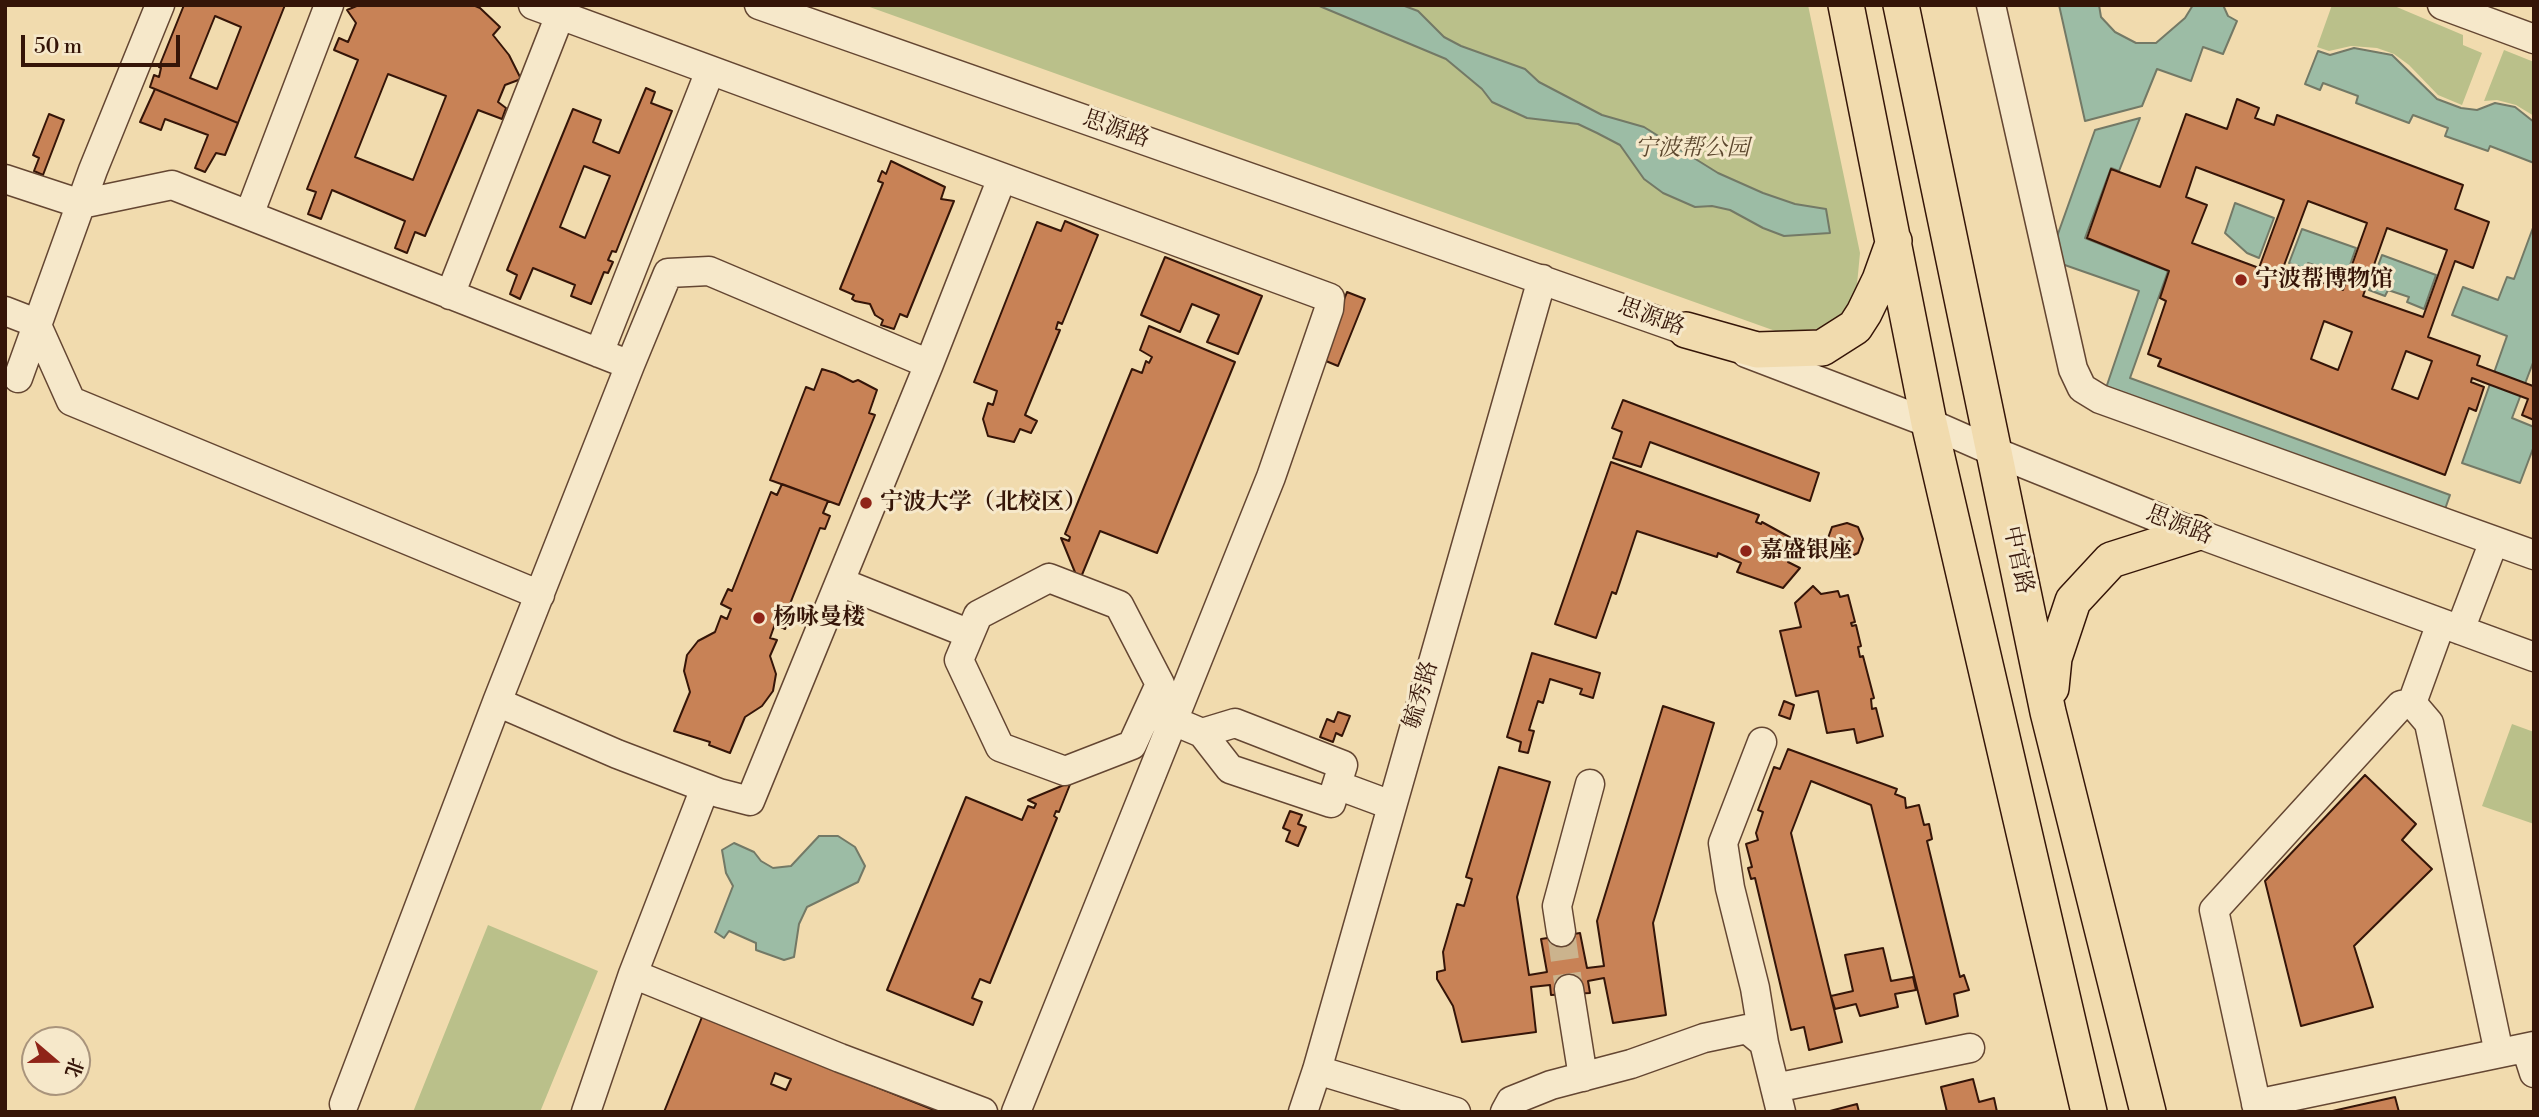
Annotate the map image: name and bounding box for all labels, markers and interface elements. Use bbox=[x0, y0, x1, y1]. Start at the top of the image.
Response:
scale bar bbox=[24, 21, 184, 65]
text: 50 m bbox=[34, 34, 82, 60]
street label: 思源路 bbox=[1079, 106, 1153, 154]
park label: 宁波帮公园 bbox=[1635, 135, 1749, 163]
place label: 宁波帮博物馆 bbox=[2255, 266, 2393, 294]
marker: 宁波帮博物馆 bbox=[2233, 272, 2249, 288]
street label: 思源路 bbox=[1614, 293, 1688, 343]
place label: 宁波大学（北校区） bbox=[880, 489, 1087, 517]
marker: 宁波大学（北校区） bbox=[858, 495, 874, 511]
street label: 思源路 bbox=[2142, 501, 2216, 551]
street label: 中官路 bbox=[1996, 523, 2038, 597]
place label: 嘉盛银座 bbox=[1760, 537, 1852, 565]
marker: 嘉盛银座 bbox=[1738, 543, 1754, 559]
place label: 杨咏曼楼 bbox=[773, 604, 865, 632]
marker: 杨咏曼楼 bbox=[751, 610, 767, 626]
street label: 毓秀路 bbox=[1399, 658, 1445, 732]
north arrow bbox=[21, 1026, 91, 1096]
text: 北 bbox=[59, 1054, 88, 1081]

